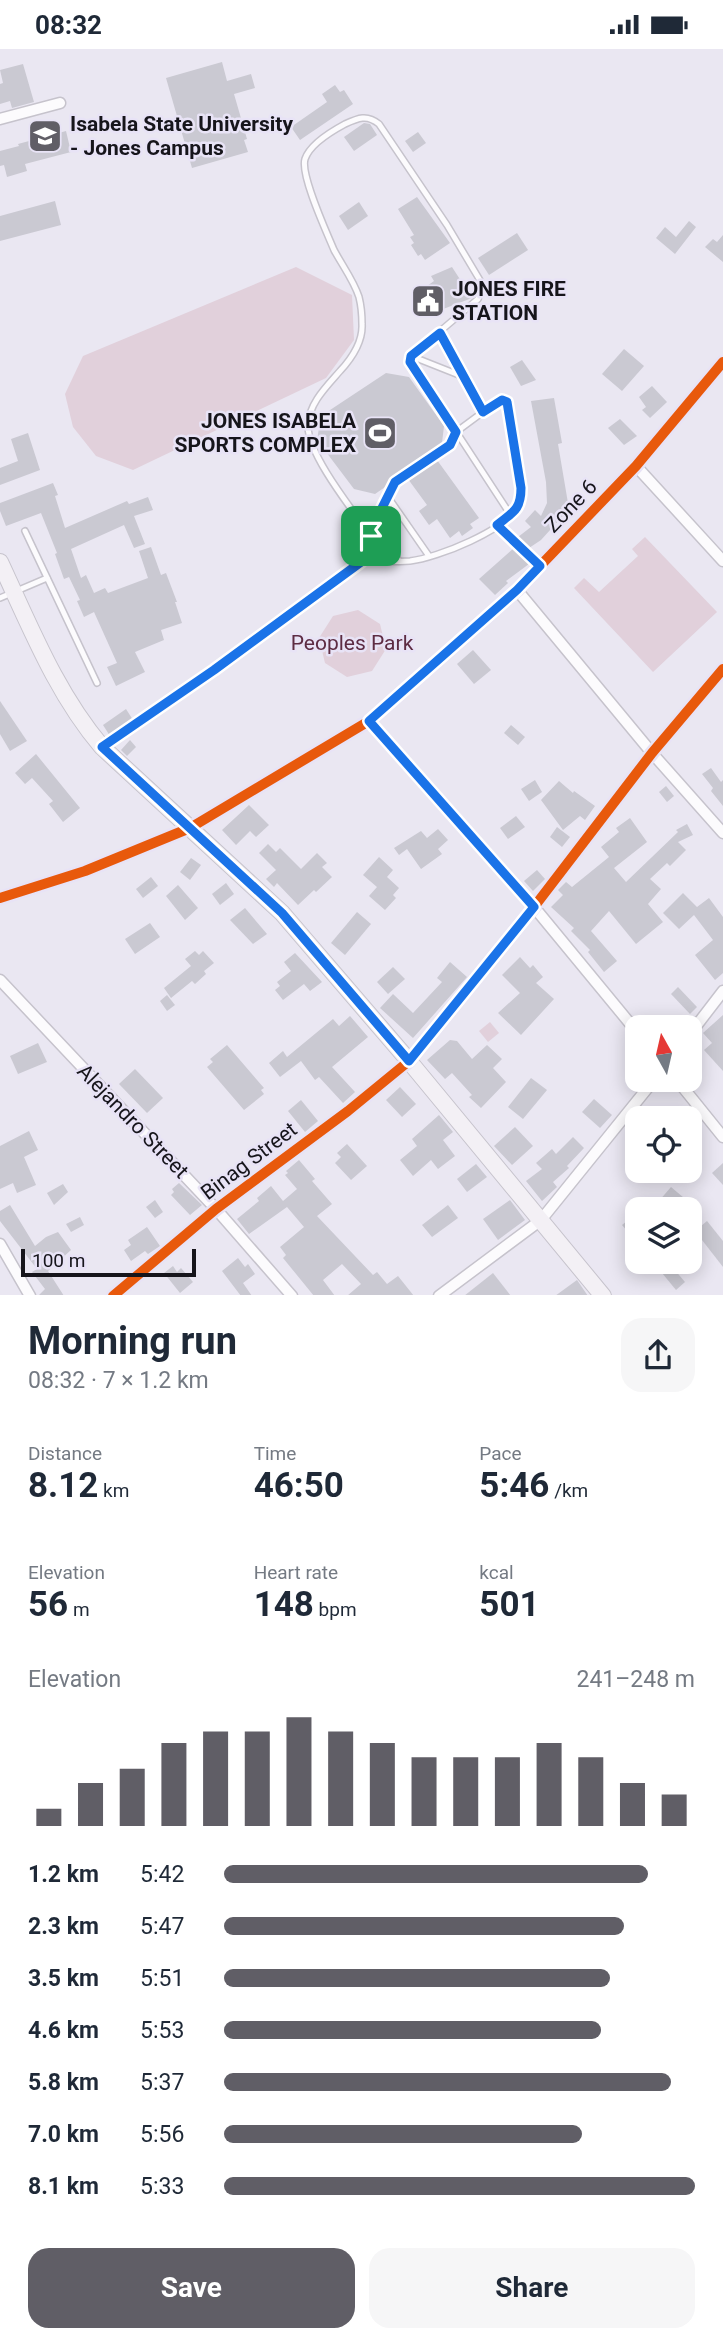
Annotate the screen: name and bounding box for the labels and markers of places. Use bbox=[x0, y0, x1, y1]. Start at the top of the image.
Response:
place label: Isabela State University - Jones Campus bbox=[70, 112, 293, 160]
school or university icon: Isabela State University - Jones Campus bbox=[26, 117, 64, 155]
place label: JONES FIRE STATION bbox=[452, 277, 566, 325]
public building icon: JONES FIRE STATION bbox=[409, 282, 447, 320]
place label: JONES ISABELA SPORTS COMPLEX bbox=[175, 409, 357, 457]
sports icon: JONES ISABELA SPORTS COMPLEX bbox=[361, 414, 399, 452]
pin bbox=[341, 506, 401, 566]

